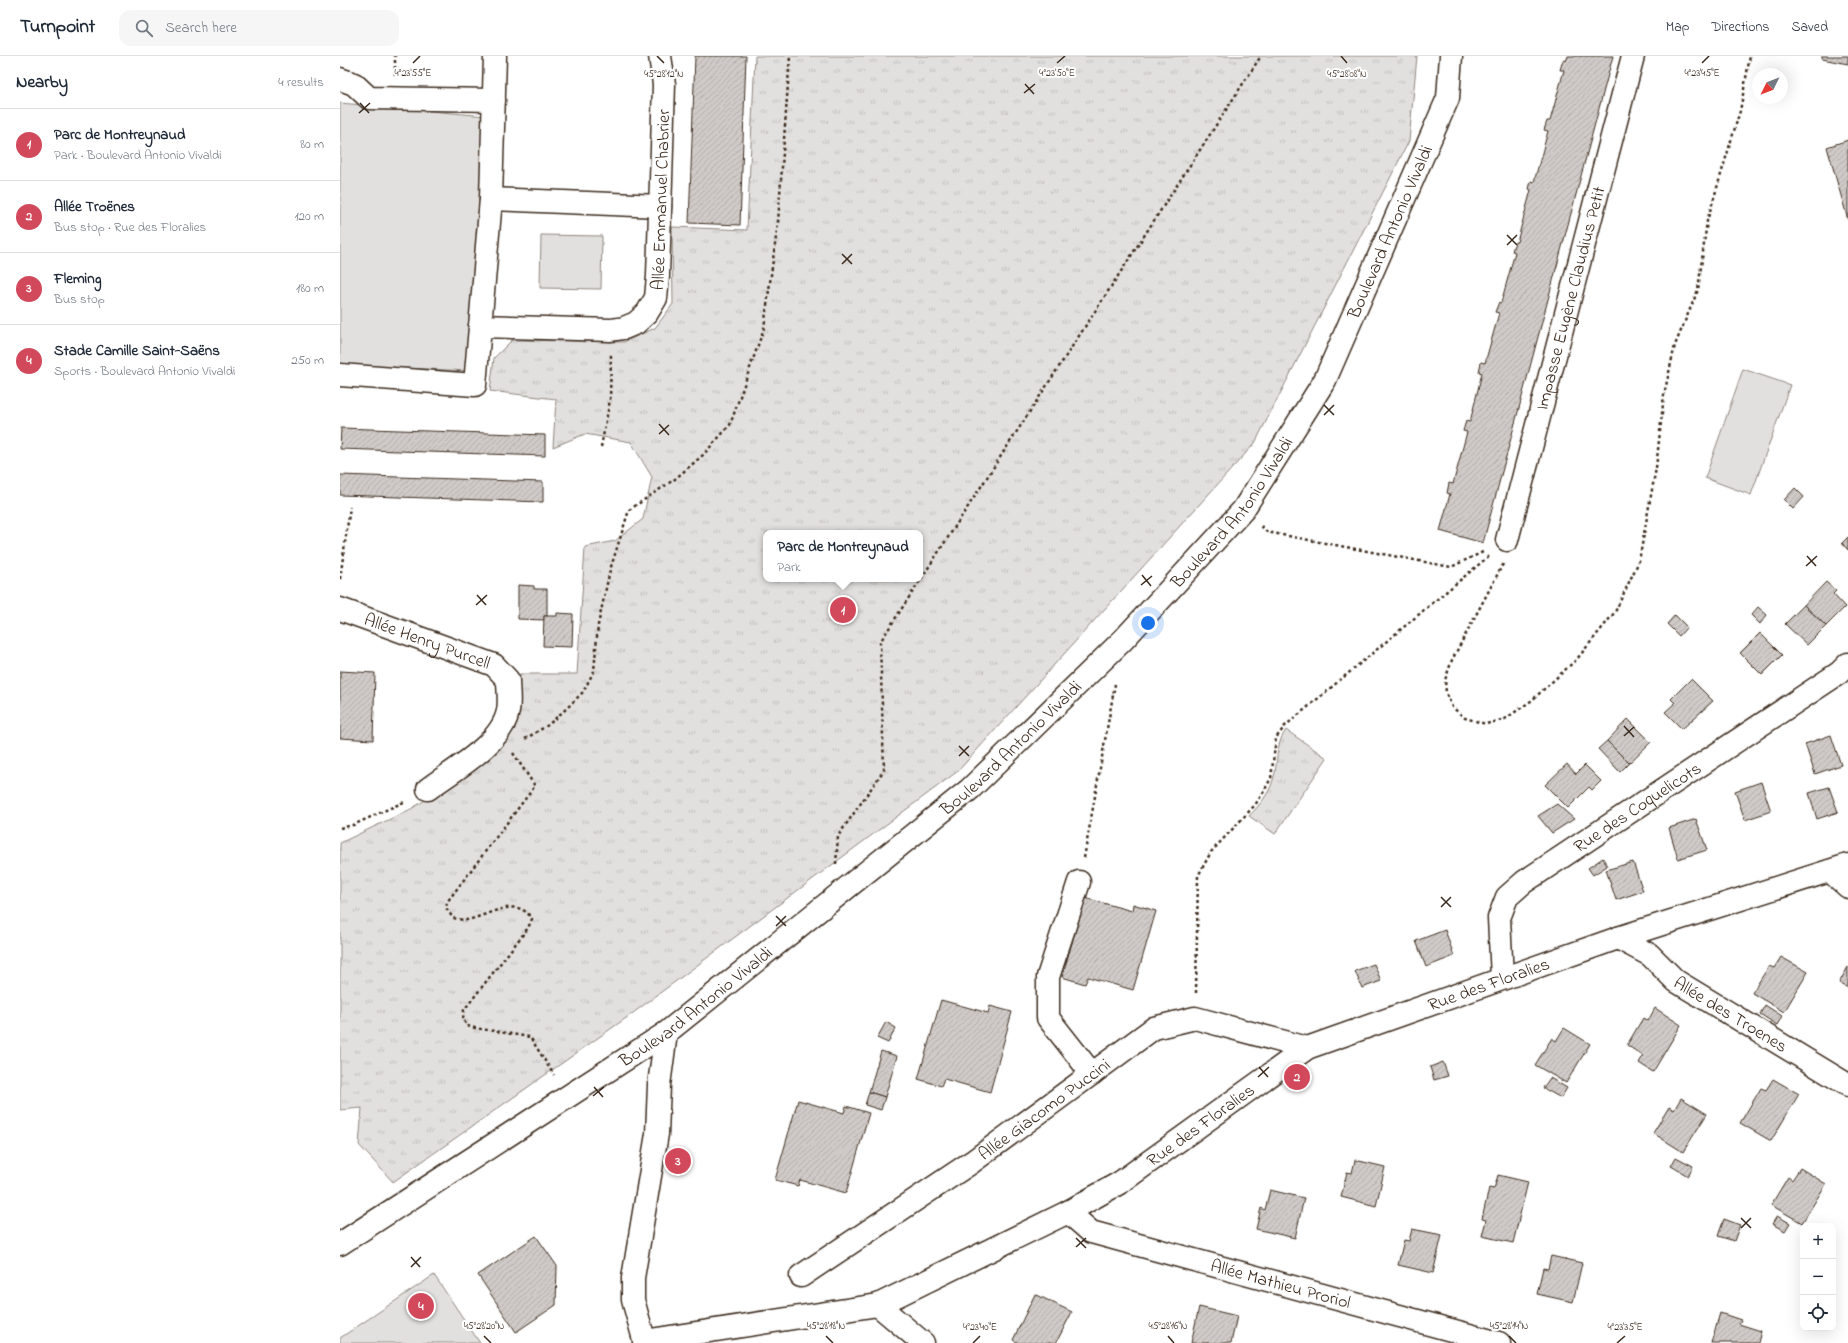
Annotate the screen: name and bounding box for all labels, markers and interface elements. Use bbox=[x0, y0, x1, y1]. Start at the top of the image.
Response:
search box bbox=[119, 10, 399, 46]
text: Turnpoint bbox=[20, 14, 95, 41]
icon: search bbox=[133, 17, 155, 39]
text: Search here bbox=[165, 17, 237, 39]
text: Map bbox=[1666, 17, 1689, 38]
text: Directions bbox=[1711, 17, 1769, 38]
text: Saved bbox=[1791, 17, 1828, 38]
text: 4°23'55"E bbox=[395, 66, 431, 81]
text: 4°23'50"E bbox=[1039, 66, 1075, 81]
text: 4°23'45"E bbox=[1684, 66, 1720, 81]
text: 45°28'12"N bbox=[644, 67, 684, 82]
text: 45°28'08"N bbox=[1327, 67, 1367, 82]
north arrow bbox=[1752, 68, 1788, 104]
text: Nearby bbox=[16, 70, 68, 95]
text: 4 results bbox=[278, 73, 324, 92]
street label: Allée Emmanuel Chabrier bbox=[646, 108, 678, 292]
text: Parc de Montreynaud bbox=[54, 124, 185, 146]
text: 1 bbox=[27, 135, 31, 154]
text: 80 m bbox=[300, 135, 324, 154]
street label: Boulevard Antonio Vivaldi bbox=[1342, 142, 1441, 324]
text: Park · Boulevard Antonio Vivaldi bbox=[54, 146, 222, 165]
street label: Impasse Eugène Claudius Petit bbox=[1530, 184, 1614, 413]
text: Allée Troënes bbox=[54, 196, 135, 218]
text: 2 bbox=[26, 207, 32, 226]
text: 120 m bbox=[294, 207, 324, 226]
text: Bus stop · Rue des Floralies bbox=[54, 218, 206, 237]
text: Fleming bbox=[54, 268, 101, 290]
text: 3 bbox=[26, 279, 32, 298]
text: 180 m bbox=[296, 279, 324, 298]
text: Bus stop bbox=[54, 290, 105, 309]
text: Stade Camille Saint-Saëns bbox=[54, 340, 220, 362]
text: 4 bbox=[26, 351, 32, 370]
text: 250 m bbox=[291, 351, 324, 370]
text: Sports · Boulevard Antonio Vivaldi bbox=[54, 362, 235, 381]
street label: Boulevard Antonio Vivaldi bbox=[1165, 432, 1301, 596]
popup bbox=[763, 530, 923, 582]
text: Parc de Montreynaud bbox=[777, 536, 909, 558]
text: Park bbox=[777, 558, 801, 577]
pin: 1 bbox=[830, 595, 856, 625]
street label: Allée Henry Purcell bbox=[360, 608, 494, 678]
your location bbox=[1138, 613, 1158, 633]
street label: Boulevard Antonio Vivaldi bbox=[935, 676, 1089, 824]
street label: Rue des Coquelicots bbox=[1569, 757, 1707, 861]
street label: Boulevard Antonio Vivaldi bbox=[614, 941, 779, 1075]
street label: Rue des Floralies bbox=[1425, 952, 1554, 1019]
street label: Allée des Troenes bbox=[1668, 971, 1792, 1060]
street label: Allée Giacomo Puccini bbox=[974, 1053, 1117, 1168]
pin: 2 bbox=[1284, 1062, 1310, 1092]
street label: Rue des Floralies bbox=[1142, 1079, 1261, 1174]
pin: 3 bbox=[665, 1146, 691, 1176]
map controls bbox=[1800, 1223, 1836, 1331]
button: + bbox=[1800, 1223, 1836, 1259]
street label: Allée Mathieu Proriol bbox=[1207, 1254, 1353, 1317]
button: − bbox=[1800, 1259, 1836, 1295]
pin: 4 bbox=[408, 1291, 434, 1321]
button: locate bbox=[1800, 1295, 1836, 1331]
text: 45°28'20"N bbox=[464, 1319, 505, 1334]
text: 45°28'18"N bbox=[807, 1319, 845, 1334]
text: 45°28'16"N bbox=[1149, 1319, 1188, 1334]
text: 45°28'14"N bbox=[1490, 1319, 1529, 1334]
text: 4°23'40"E bbox=[963, 1320, 997, 1335]
text: 4°23'35"E bbox=[1607, 1320, 1643, 1335]

